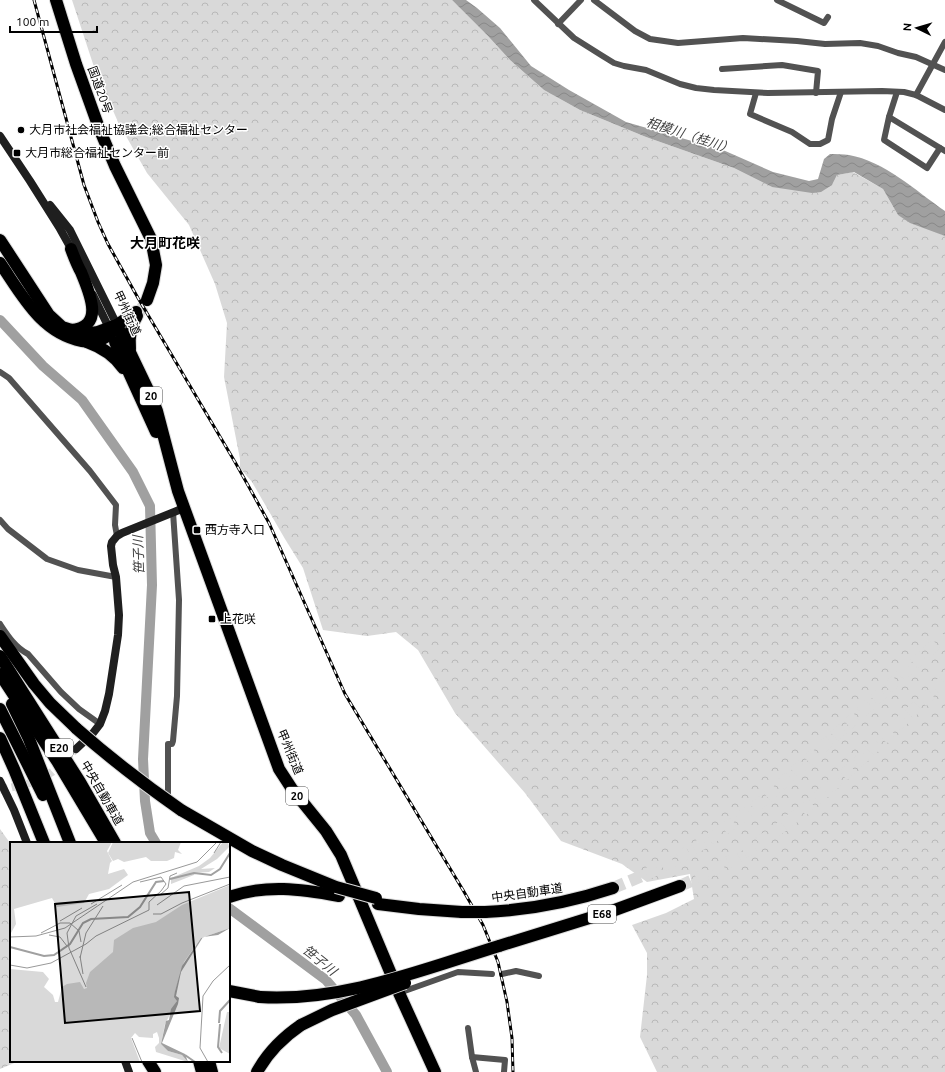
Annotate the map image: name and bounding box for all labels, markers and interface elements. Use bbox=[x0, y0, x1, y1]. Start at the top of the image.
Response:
scale bar bbox=[10, 8, 97, 34]
north arrow bbox=[897, 8, 937, 48]
text: 100 m bbox=[16, 15, 49, 28]
text: N bbox=[901, 23, 913, 32]
street label: 国道20号 bbox=[86, 64, 115, 115]
water label: 相模川（桂川） bbox=[645, 114, 735, 156]
place label: 大月市社会福祉協議会;総合福祉センター bbox=[29, 123, 248, 136]
marker: 大月市社会福祉協議会;総合福祉センター bbox=[16, 125, 26, 135]
place label: 大月市総合福祉センター前 bbox=[25, 146, 169, 159]
marker: 大月市総合福祉センター前 bbox=[12, 148, 22, 158]
district label: 大月町花咲 bbox=[130, 235, 200, 251]
street label: 甲州街道 bbox=[111, 288, 143, 337]
road number: 20 bbox=[140, 387, 162, 405]
place label: 西方寺入口 bbox=[205, 523, 265, 536]
marker: 西方寺入口 bbox=[192, 525, 202, 535]
water label: 笹子川 bbox=[130, 533, 146, 575]
place label: 上花咲 bbox=[220, 612, 256, 625]
marker: 上花咲 bbox=[207, 614, 217, 624]
street label: 甲州街道 bbox=[275, 727, 306, 776]
road number: E20 bbox=[45, 739, 73, 757]
street label: 中央自動車道 bbox=[79, 758, 126, 827]
road number: 20 bbox=[286, 787, 308, 805]
inset map bbox=[10, 842, 230, 1062]
street label: 中央自動車道 bbox=[490, 881, 563, 904]
road number: E68 bbox=[588, 905, 616, 923]
water label: 笹子川 bbox=[300, 942, 341, 979]

